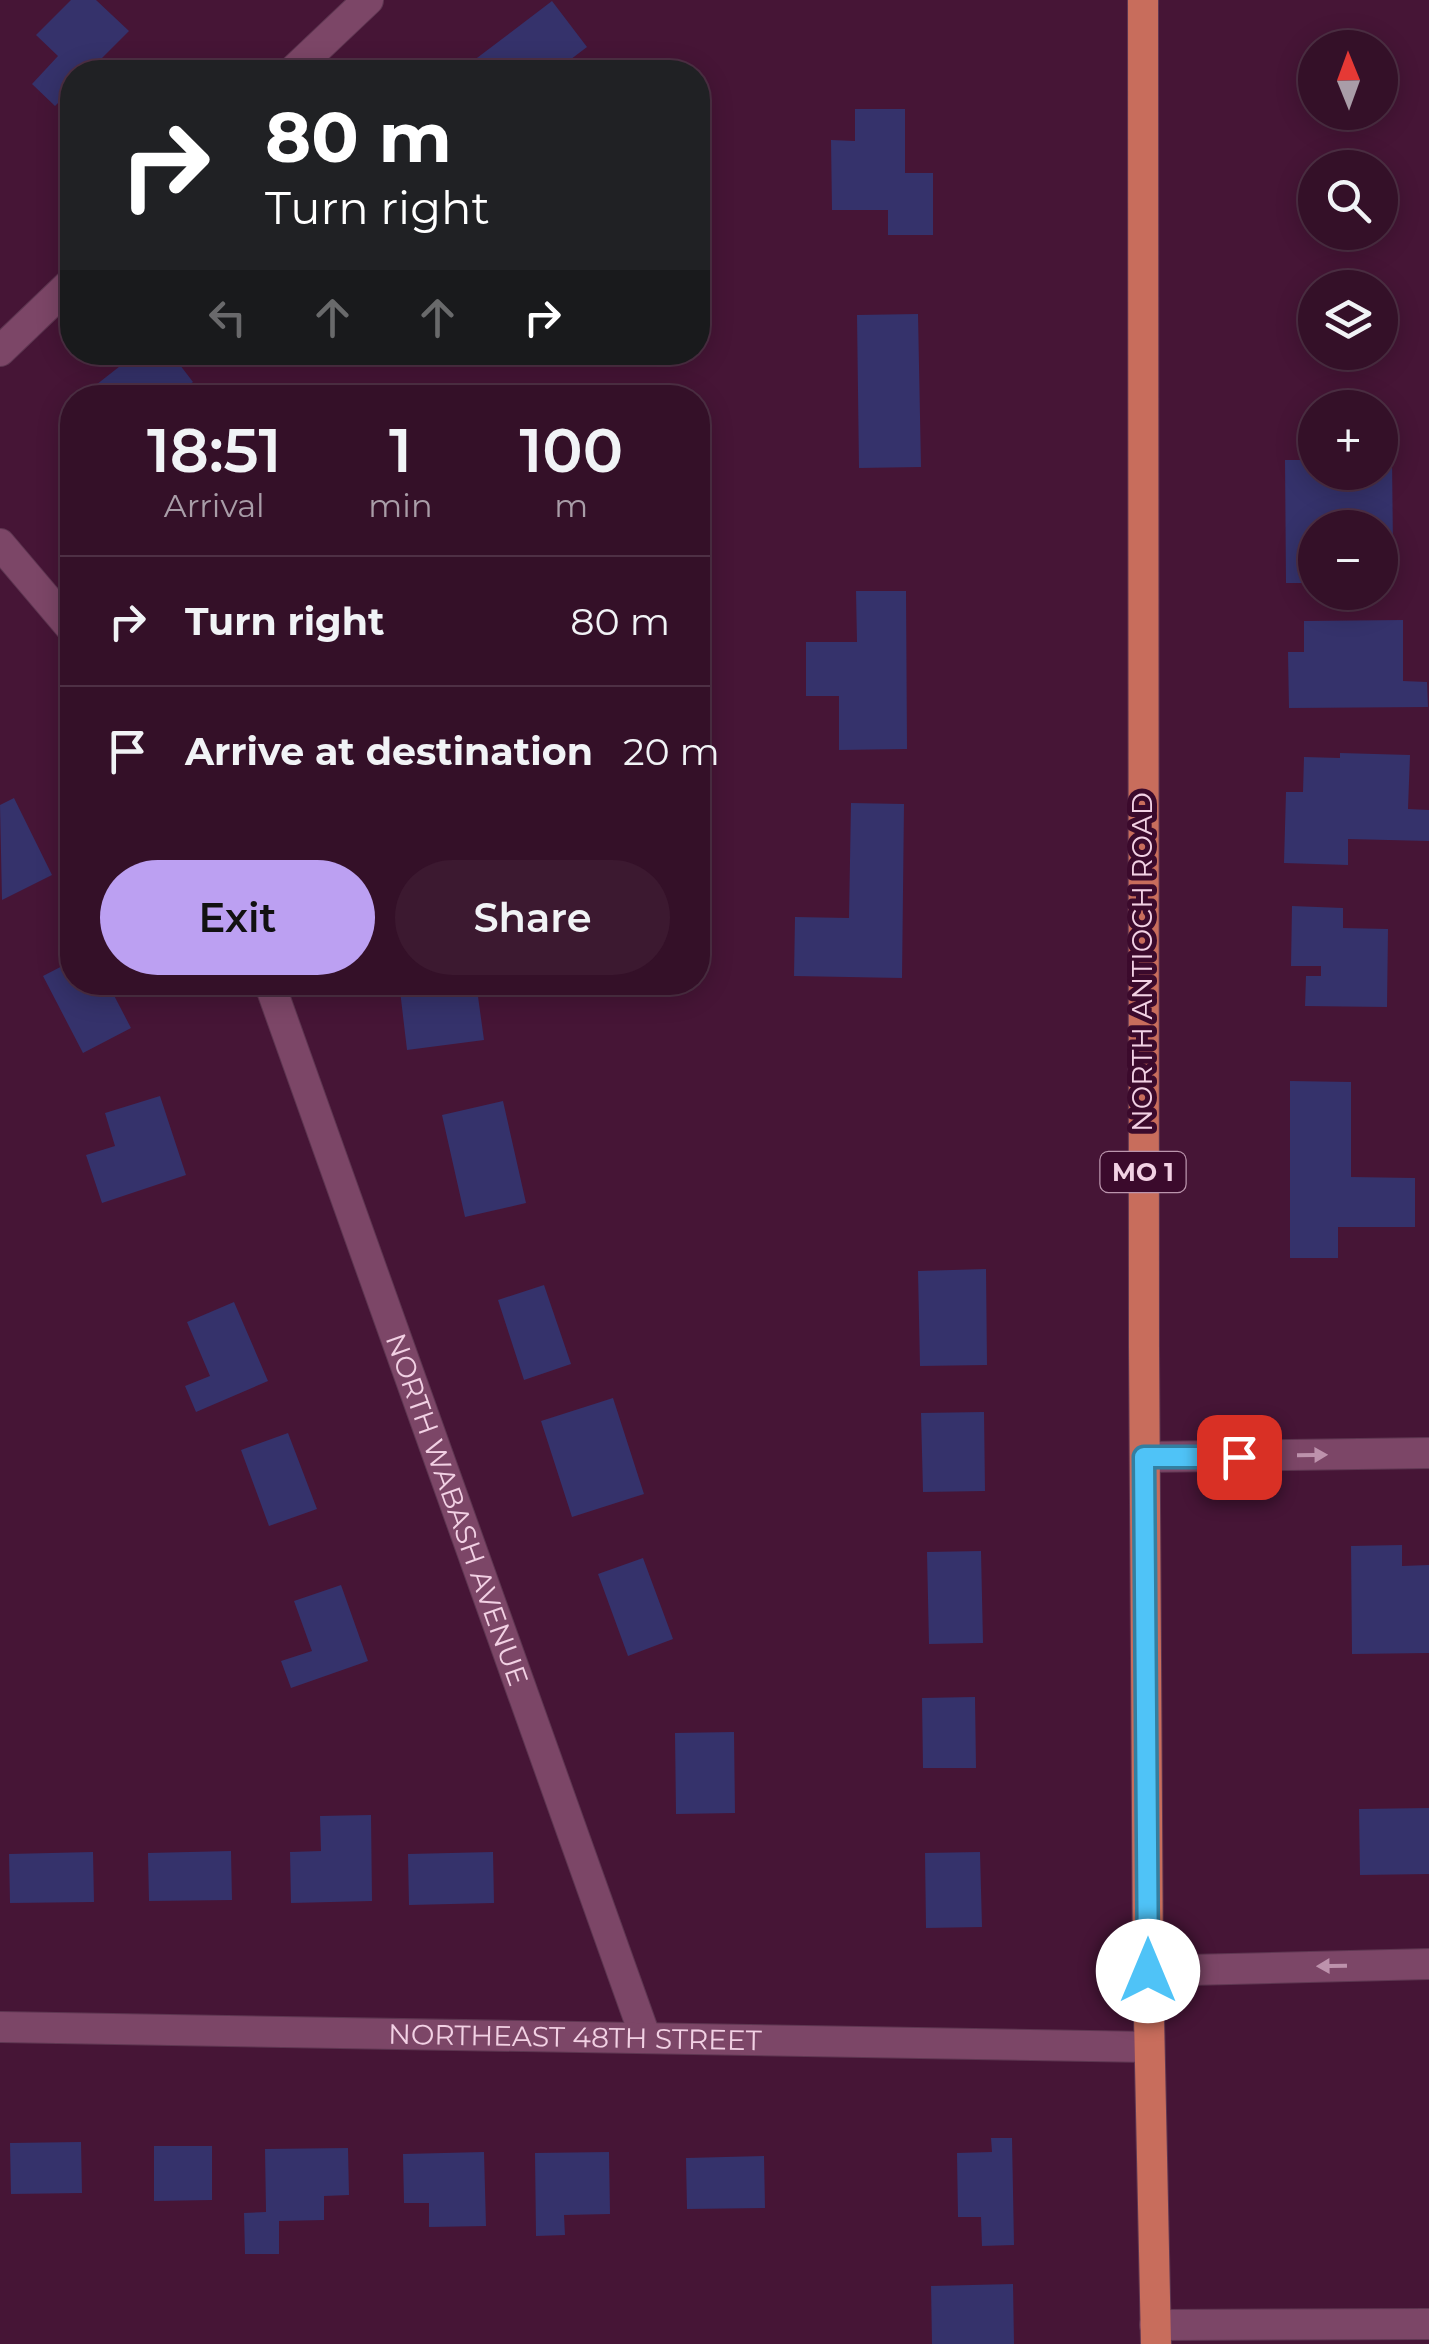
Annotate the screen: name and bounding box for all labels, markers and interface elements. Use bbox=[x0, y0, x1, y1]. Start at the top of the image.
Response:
north arrow bbox=[1298, 30, 1398, 130]
map controls bbox=[1298, 30, 1398, 610]
text: 80 m bbox=[265, 94, 452, 180]
icon: right bbox=[100, 100, 230, 230]
button: search bbox=[1298, 150, 1398, 250]
text: Turn right bbox=[265, 180, 490, 235]
button: layers bbox=[1298, 270, 1398, 370]
icon: left bbox=[200, 290, 255, 345]
icon: ahead bbox=[305, 290, 360, 345]
icon: ahead bbox=[410, 290, 465, 345]
icon: right bbox=[515, 290, 570, 345]
button: + bbox=[1298, 390, 1398, 490]
text: 18:51 bbox=[147, 414, 281, 487]
text: 1 bbox=[389, 414, 412, 487]
text: 100 bbox=[519, 414, 623, 487]
text: Arrival bbox=[164, 486, 265, 525]
text: min bbox=[368, 486, 433, 525]
text: m bbox=[554, 486, 588, 525]
button: − bbox=[1298, 510, 1398, 610]
icon: right bbox=[100, 594, 155, 649]
text: Turn right bbox=[185, 598, 384, 645]
text: 80 m bbox=[570, 598, 670, 645]
icon: arrive bbox=[100, 724, 155, 779]
text: Arrive at destination bbox=[185, 728, 593, 775]
text: 20 m bbox=[623, 728, 720, 775]
street label: NORTH ANTIOCH ROAD bbox=[1125, 792, 1159, 1132]
button: Exit bbox=[100, 860, 375, 975]
button: Share bbox=[395, 860, 670, 975]
road number: MO 1 bbox=[1100, 1152, 1186, 1192]
street label: NORTH WABASH AVENUE bbox=[379, 1329, 536, 1690]
pin bbox=[1197, 1415, 1282, 1500]
icon: arrive bbox=[1212, 1430, 1267, 1485]
one-way arrow bbox=[1297, 1447, 1329, 1463]
position arrow bbox=[1096, 1919, 1200, 2023]
one-way arrow bbox=[1315, 1959, 1347, 1975]
street label: NORTHEAST 48TH STREET bbox=[388, 2017, 762, 2057]

